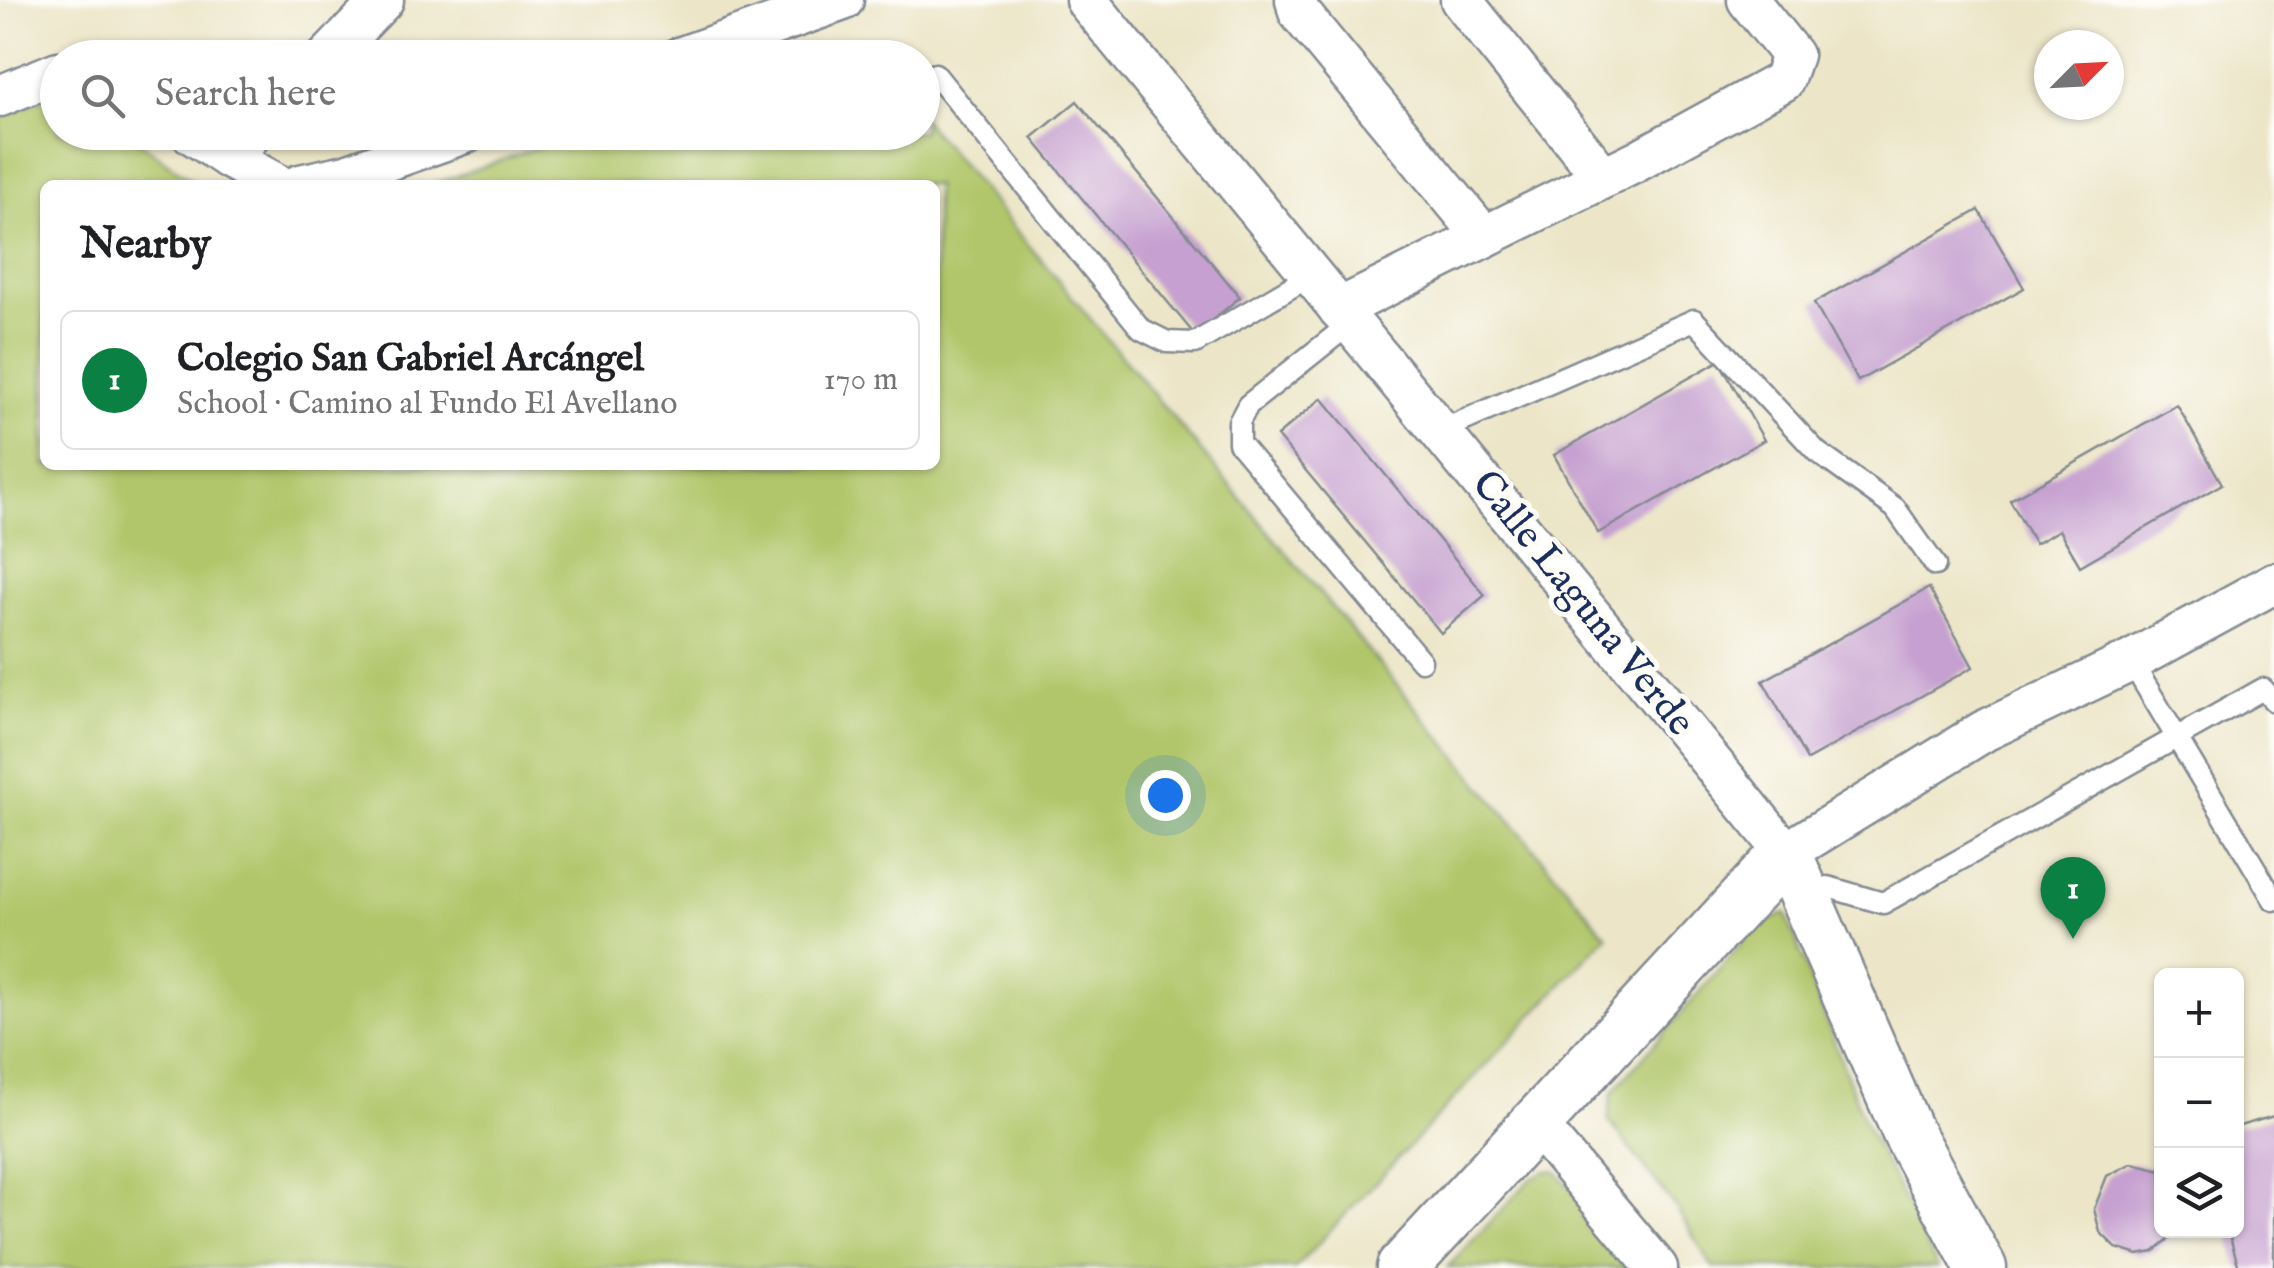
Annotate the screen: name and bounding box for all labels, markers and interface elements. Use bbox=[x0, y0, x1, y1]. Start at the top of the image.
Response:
north arrow bbox=[2034, 30, 2124, 120]
search box bbox=[40, 40, 940, 150]
icon: search bbox=[75, 68, 130, 123]
text: Search here bbox=[155, 71, 336, 119]
text: Nearby bbox=[80, 219, 211, 272]
text: Colegio San Gabriel Arcángel bbox=[177, 336, 644, 384]
text: 1 bbox=[109, 360, 120, 401]
text: 170 m bbox=[824, 360, 898, 401]
text: School · Camino al Fundo El Avellano bbox=[177, 384, 677, 425]
street label: Calle Laguna Verde bbox=[1459, 461, 1705, 747]
your location bbox=[1140, 770, 1191, 821]
pin: 1 bbox=[2040, 856, 2106, 939]
map controls bbox=[2154, 968, 2244, 1238]
button: + bbox=[2154, 968, 2244, 1058]
button: − bbox=[2154, 1058, 2244, 1148]
button: layers bbox=[2154, 1148, 2244, 1238]

